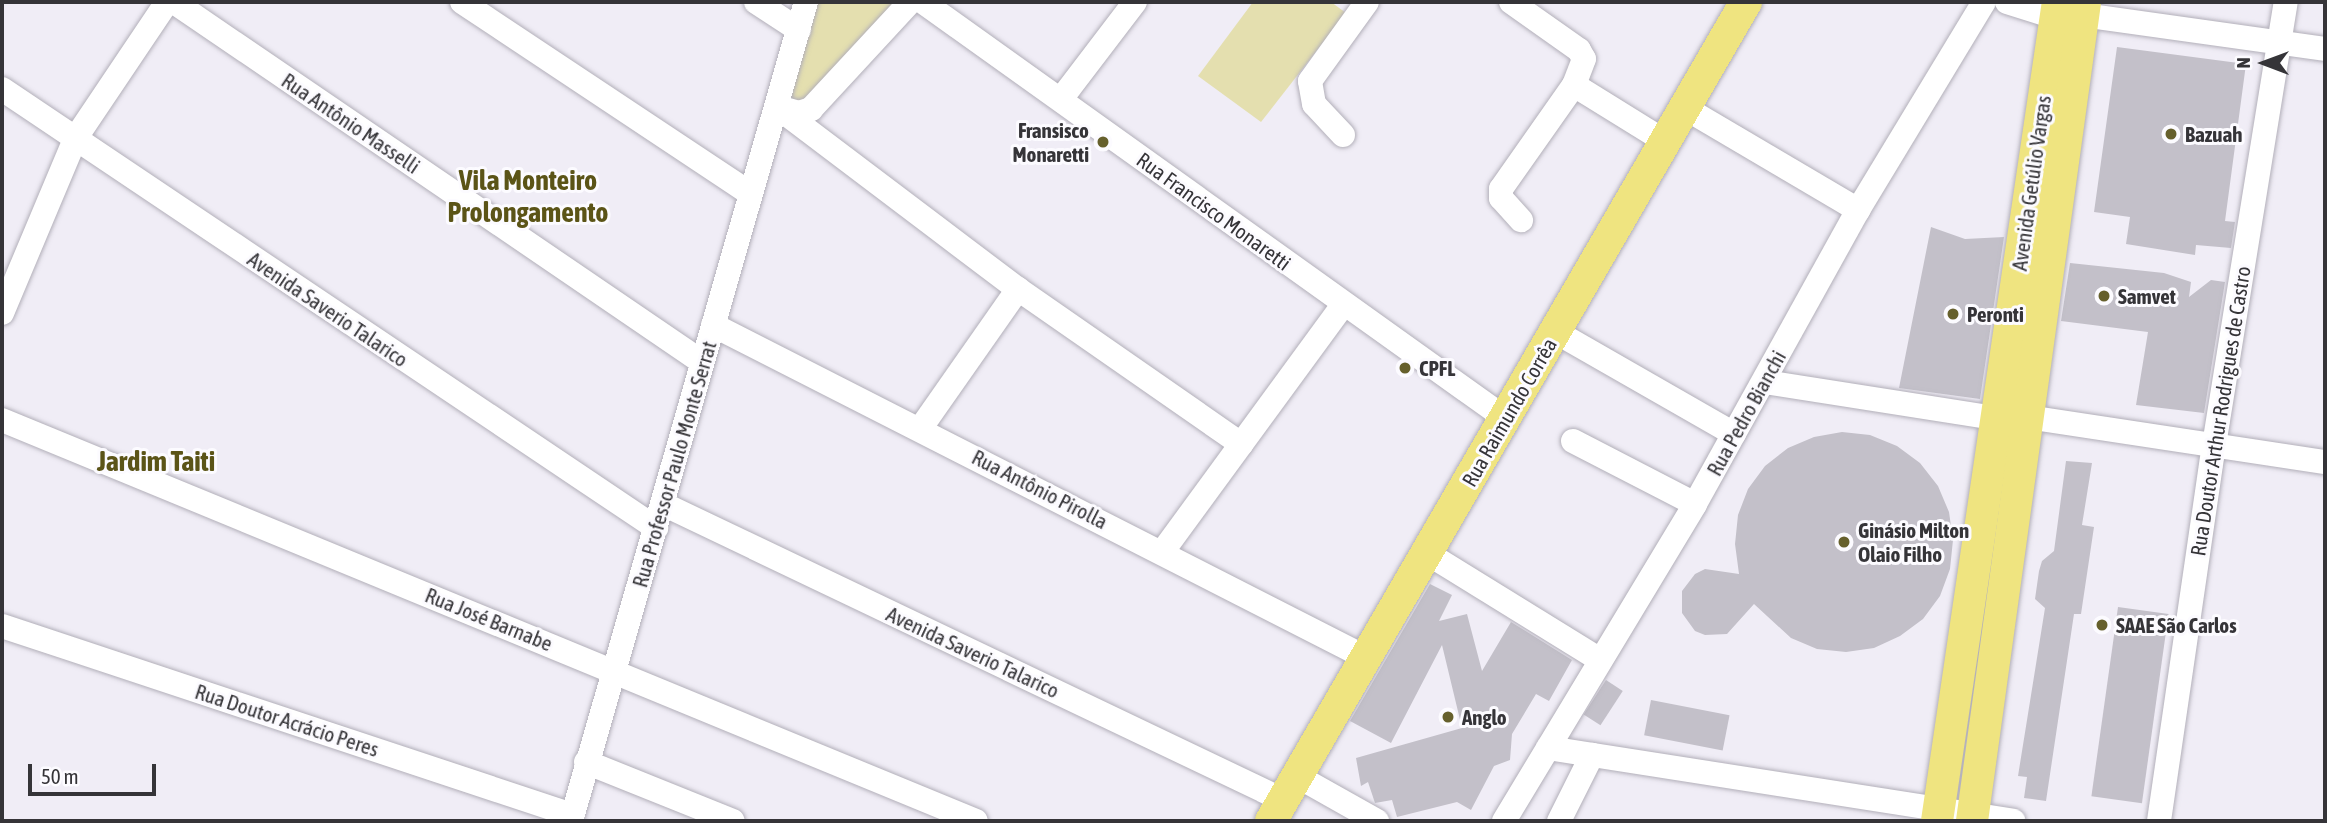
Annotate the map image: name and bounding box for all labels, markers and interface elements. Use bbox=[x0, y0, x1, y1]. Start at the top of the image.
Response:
north arrow bbox=[2229, 28, 2299, 98]
text: N bbox=[2232, 57, 2254, 69]
street label: Rua Antônio Masselli bbox=[277, 67, 425, 179]
street label: Avenida Getúlio Vargas bbox=[2006, 94, 2056, 272]
place label: Fransisco Monaretti bbox=[1012, 117, 1089, 167]
place label: Bazuah bbox=[2185, 121, 2242, 147]
marker: Bazuah bbox=[2163, 126, 2179, 142]
marker: Fransisco Monaretti bbox=[1095, 134, 1111, 150]
street label: Rua Francisco Monaretti bbox=[1132, 147, 1296, 275]
district label: Vila Monteiro Prolongamento bbox=[448, 163, 608, 229]
street label: Avenida Saverio Talarico bbox=[243, 246, 413, 372]
street label: Rua Doutor Arthur Rodrigues de Castro bbox=[2185, 264, 2255, 558]
place label: Samvet bbox=[2118, 283, 2176, 309]
marker: Samvet bbox=[2096, 288, 2112, 304]
place label: Peronti bbox=[1967, 301, 2024, 327]
marker: Peronti bbox=[1945, 306, 1961, 322]
street label: Rua Raimundo Corrêa bbox=[1456, 333, 1562, 491]
street label: Rua Professor Paulo Monte Serrat bbox=[627, 338, 721, 590]
street label: Rua Pedro Bianchi bbox=[1701, 346, 1791, 480]
place label: CPFL bbox=[1419, 355, 1455, 381]
marker: CPFL bbox=[1397, 360, 1413, 376]
district label: Jardim Taiti bbox=[97, 444, 215, 478]
street label: Rua Antônio Pirolla bbox=[968, 444, 1112, 534]
place label: Ginásio Milton Olaio Filho bbox=[1858, 517, 1969, 567]
marker: Ginásio Milton Olaio Filho bbox=[1836, 534, 1852, 550]
street label: Rua José Barnabe bbox=[422, 582, 556, 656]
street label: Avenida Saverio Talarico bbox=[883, 601, 1063, 703]
place label: SAAE São Carlos bbox=[2116, 612, 2237, 638]
marker: SAAE São Carlos bbox=[2094, 617, 2110, 633]
street label: Rua Doutor Acrácio Peres bbox=[192, 678, 382, 762]
place label: Anglo bbox=[1462, 704, 1507, 730]
marker: Anglo bbox=[1440, 709, 1456, 725]
scale bar bbox=[32, 750, 159, 794]
text: 50 m bbox=[41, 764, 79, 788]

